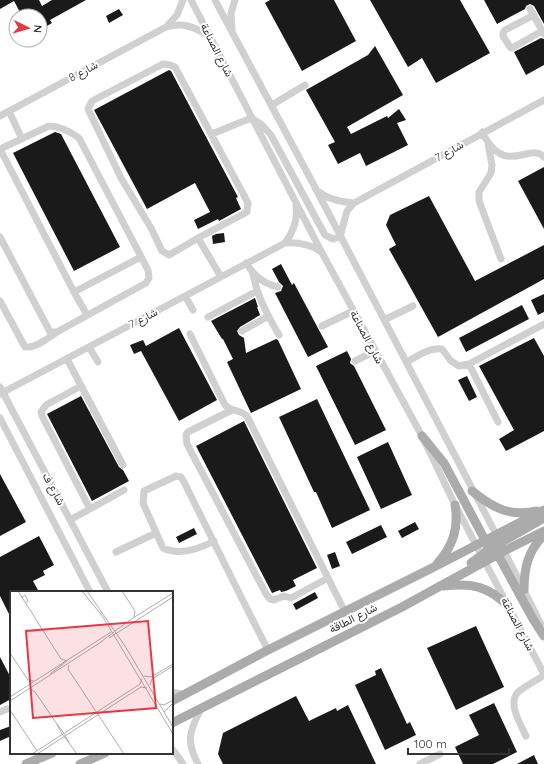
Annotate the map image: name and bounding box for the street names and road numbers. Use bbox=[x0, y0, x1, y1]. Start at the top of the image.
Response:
street label: شارع الصناعة bbox=[197, 21, 237, 80]
street label: شارع 8 bbox=[66, 57, 101, 85]
street label: شارع 7 bbox=[432, 137, 467, 165]
street label: شارع 7 bbox=[126, 304, 161, 332]
street label: شارع الصناعة bbox=[346, 308, 387, 367]
street label: شارع ف bbox=[39, 470, 68, 508]
street label: شارع الصناعة bbox=[497, 595, 538, 654]
street label: شارع الطاقة bbox=[327, 600, 380, 637]

